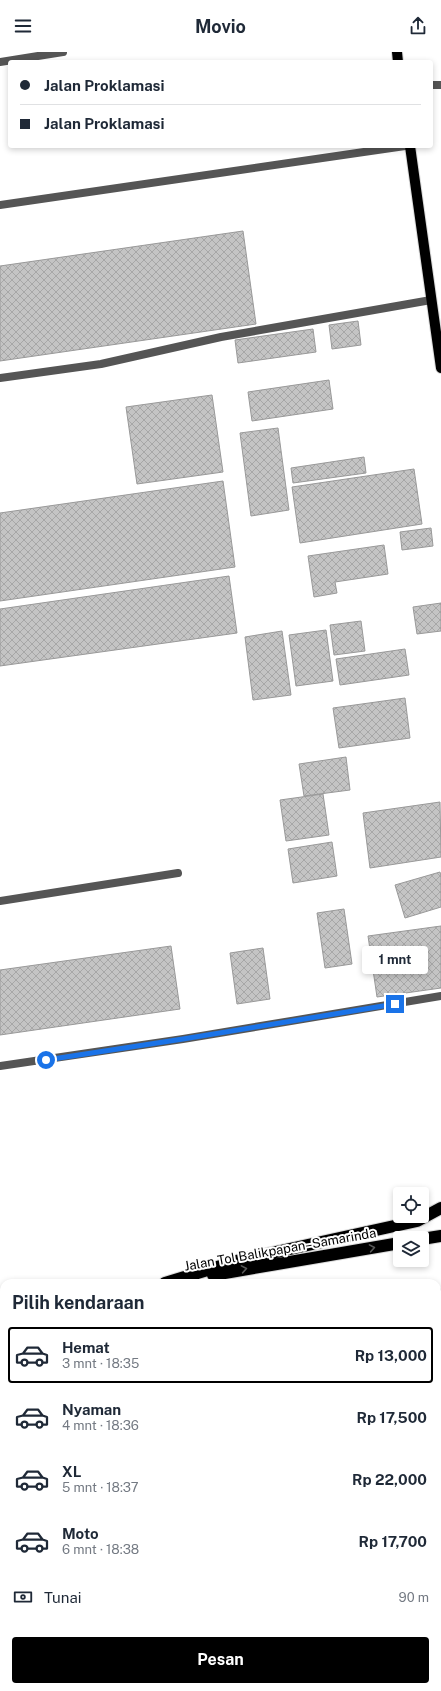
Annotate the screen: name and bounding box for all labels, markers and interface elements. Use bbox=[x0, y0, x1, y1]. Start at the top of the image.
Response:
icon: menu bbox=[12, 15, 34, 37]
icon: share bbox=[407, 15, 429, 37]
text: Movio bbox=[195, 16, 246, 37]
text: Jalan Proklamasi bbox=[44, 77, 165, 94]
text: Jalan Proklamasi bbox=[44, 115, 165, 132]
callout: 1 mnt bbox=[362, 946, 428, 974]
text: 1 mnt bbox=[378, 952, 412, 967]
route end bbox=[386, 995, 404, 1013]
route start bbox=[37, 1051, 55, 1069]
map controls bbox=[393, 1187, 429, 1267]
button: locate bbox=[393, 1187, 429, 1223]
street label: Jalan Tol Balikpapan–Samarinda bbox=[183, 1225, 377, 1274]
button: layers bbox=[393, 1231, 429, 1267]
one-way arrow bbox=[369, 1244, 375, 1252]
one-way arrow bbox=[241, 1266, 247, 1274]
text: Pilih kendaraan bbox=[12, 1292, 144, 1313]
icon: car bbox=[14, 1337, 50, 1373]
text: Hemat bbox=[62, 1339, 110, 1356]
text: Rp 13,000 bbox=[355, 1347, 427, 1364]
text: 3 mnt · 18:35 bbox=[62, 1356, 139, 1371]
icon: car bbox=[14, 1399, 50, 1435]
text: Nyaman bbox=[62, 1401, 121, 1418]
text: Rp 17,500 bbox=[356, 1409, 427, 1426]
text: 4 mnt · 18:36 bbox=[62, 1418, 139, 1433]
icon: car bbox=[14, 1461, 50, 1497]
text: XL bbox=[62, 1463, 81, 1480]
text: Rp 22,000 bbox=[352, 1471, 427, 1488]
text: 5 mnt · 18:37 bbox=[62, 1480, 139, 1495]
icon: car bbox=[14, 1523, 50, 1559]
text: Moto bbox=[62, 1525, 99, 1542]
text: Rp 17,700 bbox=[359, 1533, 427, 1550]
text: 6 mnt · 18:38 bbox=[62, 1542, 139, 1557]
icon: cash bbox=[12, 1586, 34, 1608]
text: Tunai bbox=[44, 1589, 82, 1606]
text: 90 m bbox=[399, 1590, 429, 1605]
button: Pesan bbox=[12, 1637, 429, 1683]

